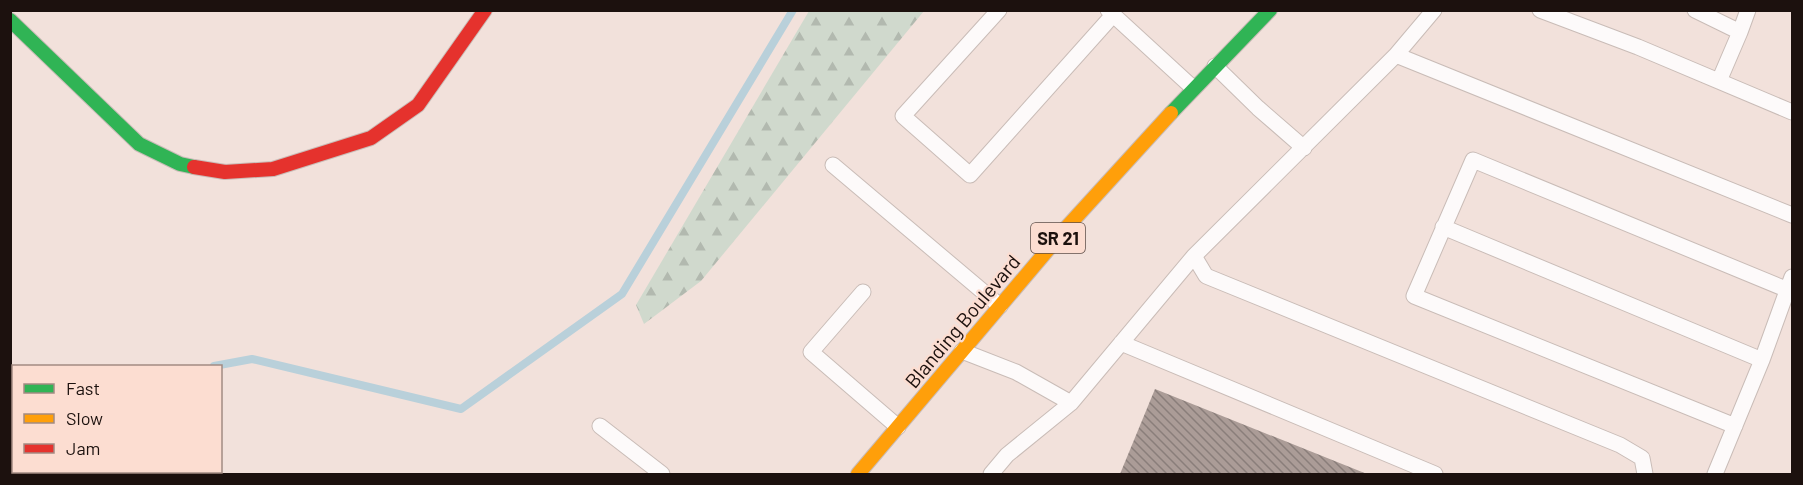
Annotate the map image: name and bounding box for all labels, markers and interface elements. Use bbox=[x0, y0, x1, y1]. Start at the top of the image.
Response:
road number: SR 21 bbox=[1031, 223, 1085, 253]
street label: Blanding Boulevard bbox=[899, 250, 1025, 392]
legend bbox=[12, 365, 222, 473]
text: Fast bbox=[66, 377, 100, 399]
text: Slow bbox=[66, 407, 103, 429]
text: Jam bbox=[66, 437, 100, 459]

